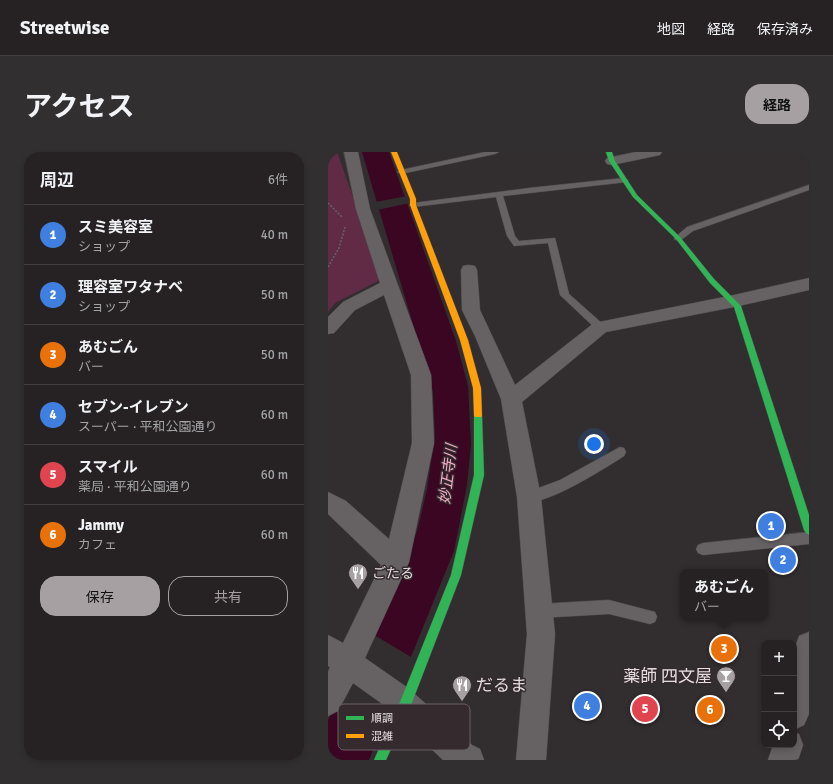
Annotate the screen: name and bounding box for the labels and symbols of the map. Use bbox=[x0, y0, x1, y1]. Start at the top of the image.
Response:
your location bbox=[584, 434, 604, 454]
water label: 妙正寺川 bbox=[435, 441, 461, 505]
pin: 1 bbox=[758, 511, 784, 541]
pin: 2 bbox=[770, 545, 796, 575]
restaurant icon: ごたる bbox=[347, 562, 369, 590]
place label: ごたる bbox=[372, 565, 414, 582]
pin: 3 bbox=[711, 634, 737, 664]
bar icon: 薬師 四文屋 bbox=[715, 665, 737, 693]
place label: 薬師 四文屋 bbox=[623, 666, 712, 687]
restaurant icon: だるま bbox=[451, 674, 473, 702]
place label: だるま bbox=[476, 675, 527, 696]
pin: 4 bbox=[574, 691, 600, 721]
pin: 5 bbox=[632, 694, 658, 724]
pin: 6 bbox=[697, 695, 723, 725]
legend bbox=[338, 704, 470, 750]
text: 順調 bbox=[371, 712, 393, 725]
text: 混雑 bbox=[371, 730, 393, 743]

